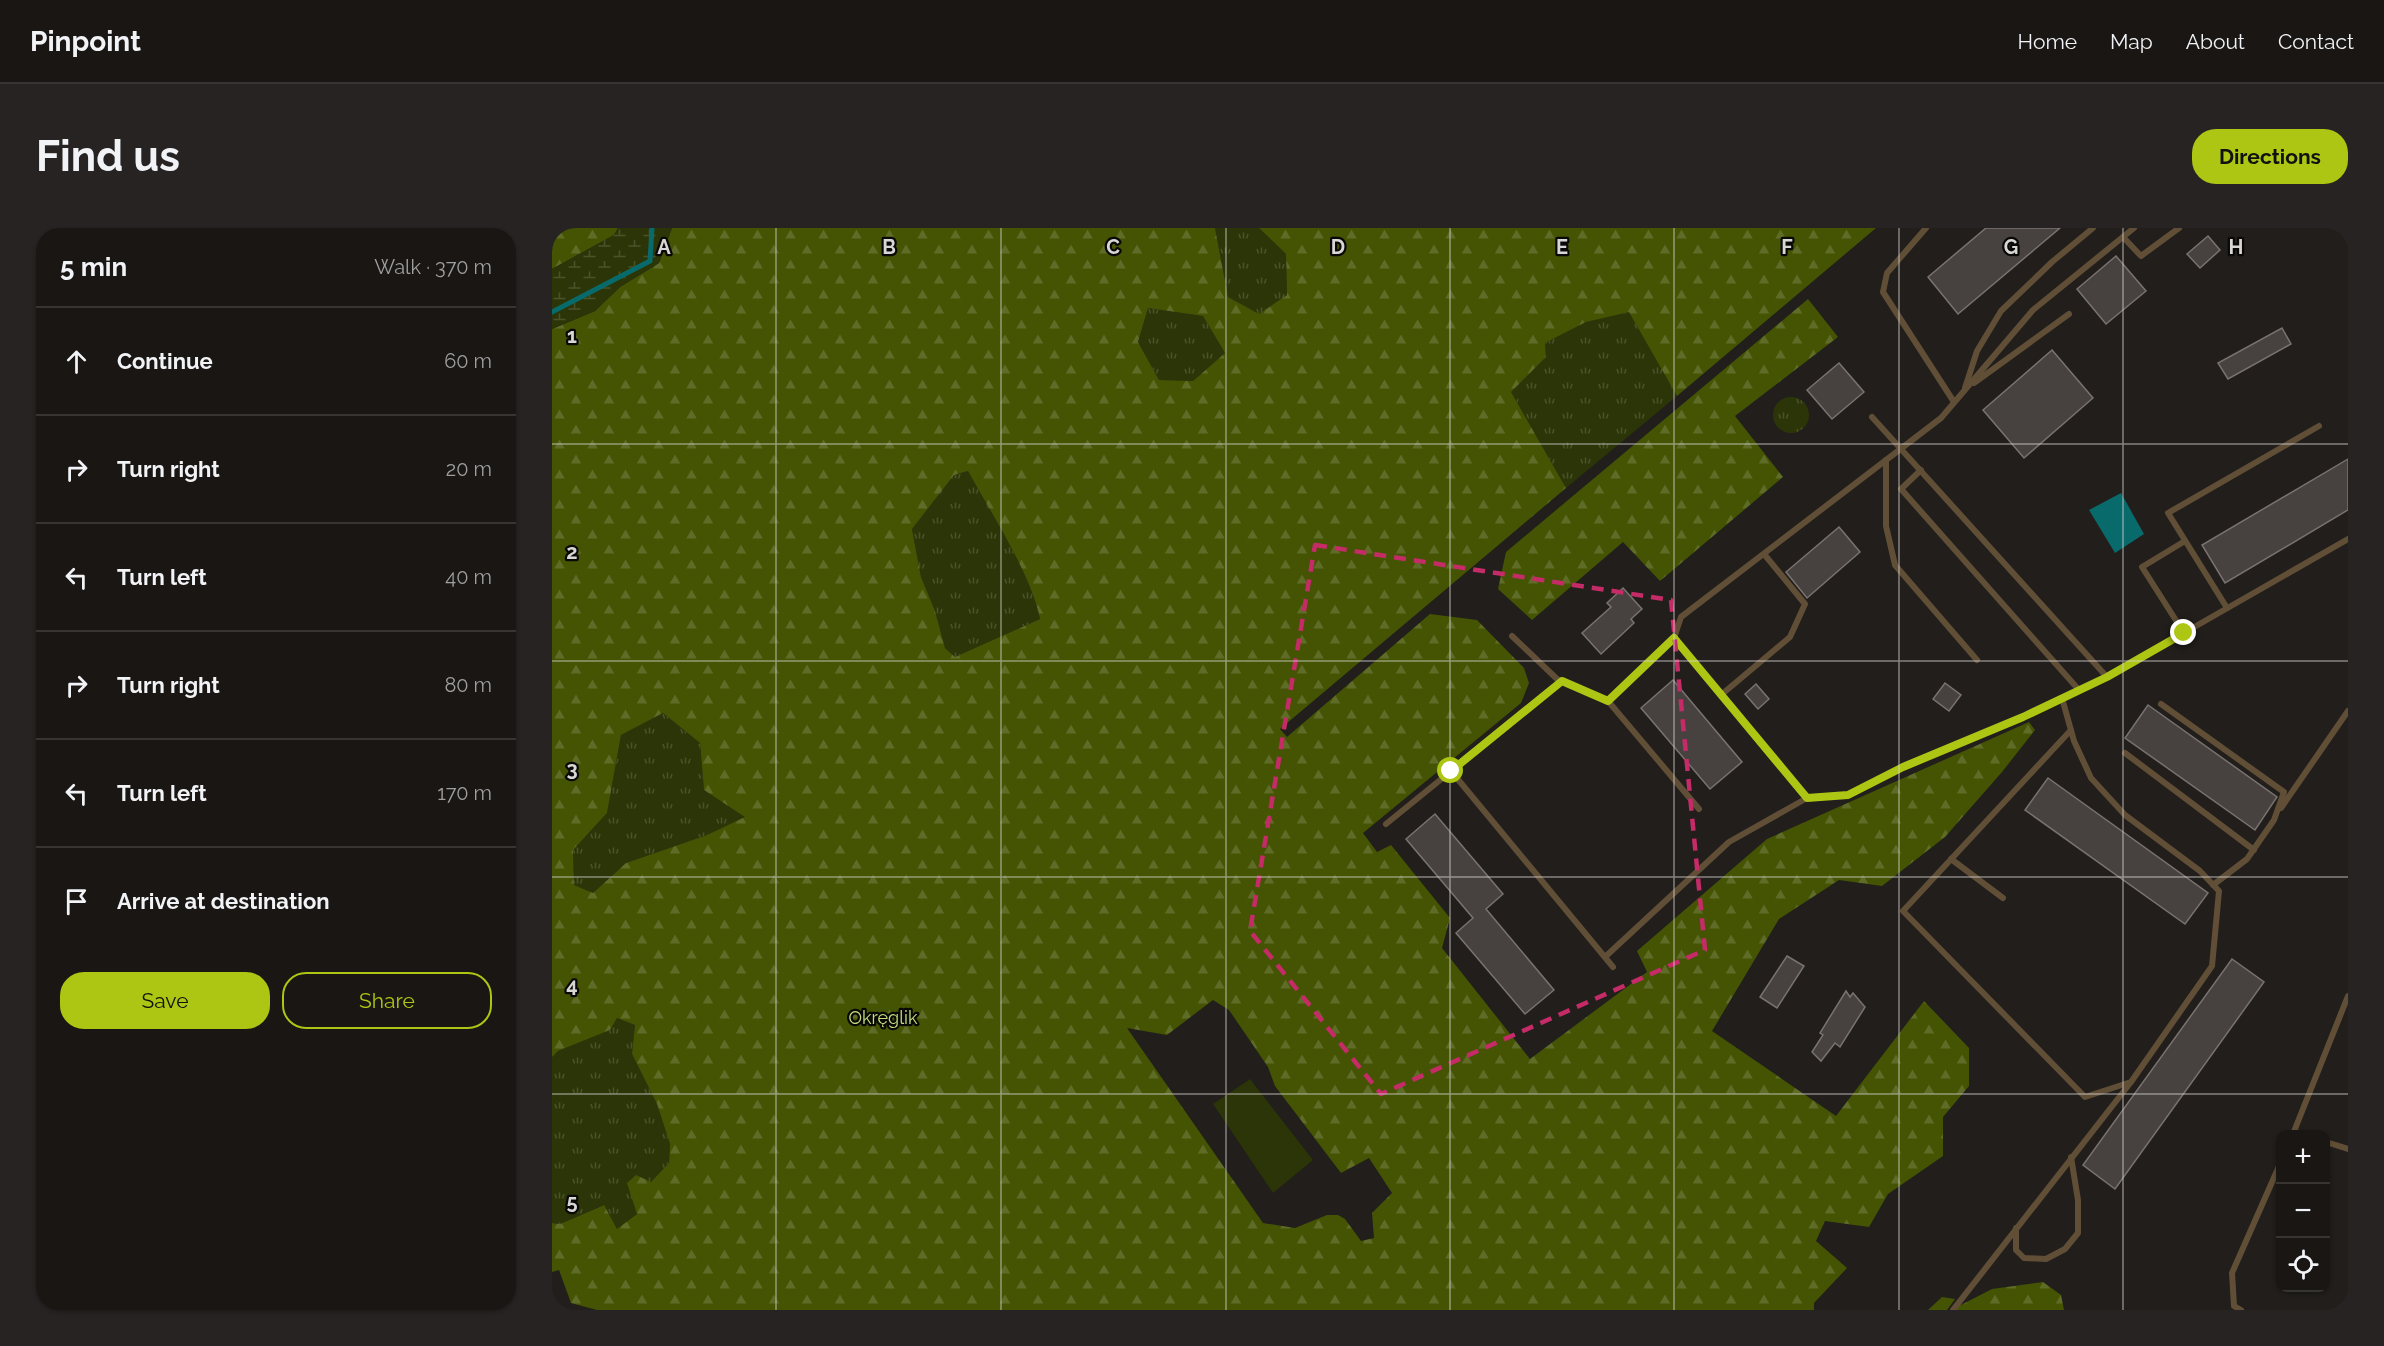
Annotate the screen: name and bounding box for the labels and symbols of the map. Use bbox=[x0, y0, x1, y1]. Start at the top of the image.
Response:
text: A bbox=[657, 235, 671, 259]
text: B bbox=[882, 235, 896, 259]
text: C bbox=[1106, 235, 1120, 259]
text: D bbox=[1331, 235, 1345, 259]
text: E bbox=[1556, 235, 1568, 259]
text: F bbox=[1781, 235, 1793, 259]
text: G bbox=[2004, 235, 2018, 259]
text: H bbox=[2229, 235, 2243, 259]
text: 1 bbox=[567, 324, 577, 348]
text: 2 bbox=[566, 540, 578, 564]
route end bbox=[2170, 619, 2196, 645]
text: 3 bbox=[566, 757, 578, 781]
route start bbox=[1437, 757, 1463, 783]
text: 4 bbox=[566, 973, 578, 997]
park label: Okręglik bbox=[848, 1007, 918, 1028]
text: 5 bbox=[566, 1190, 578, 1214]

